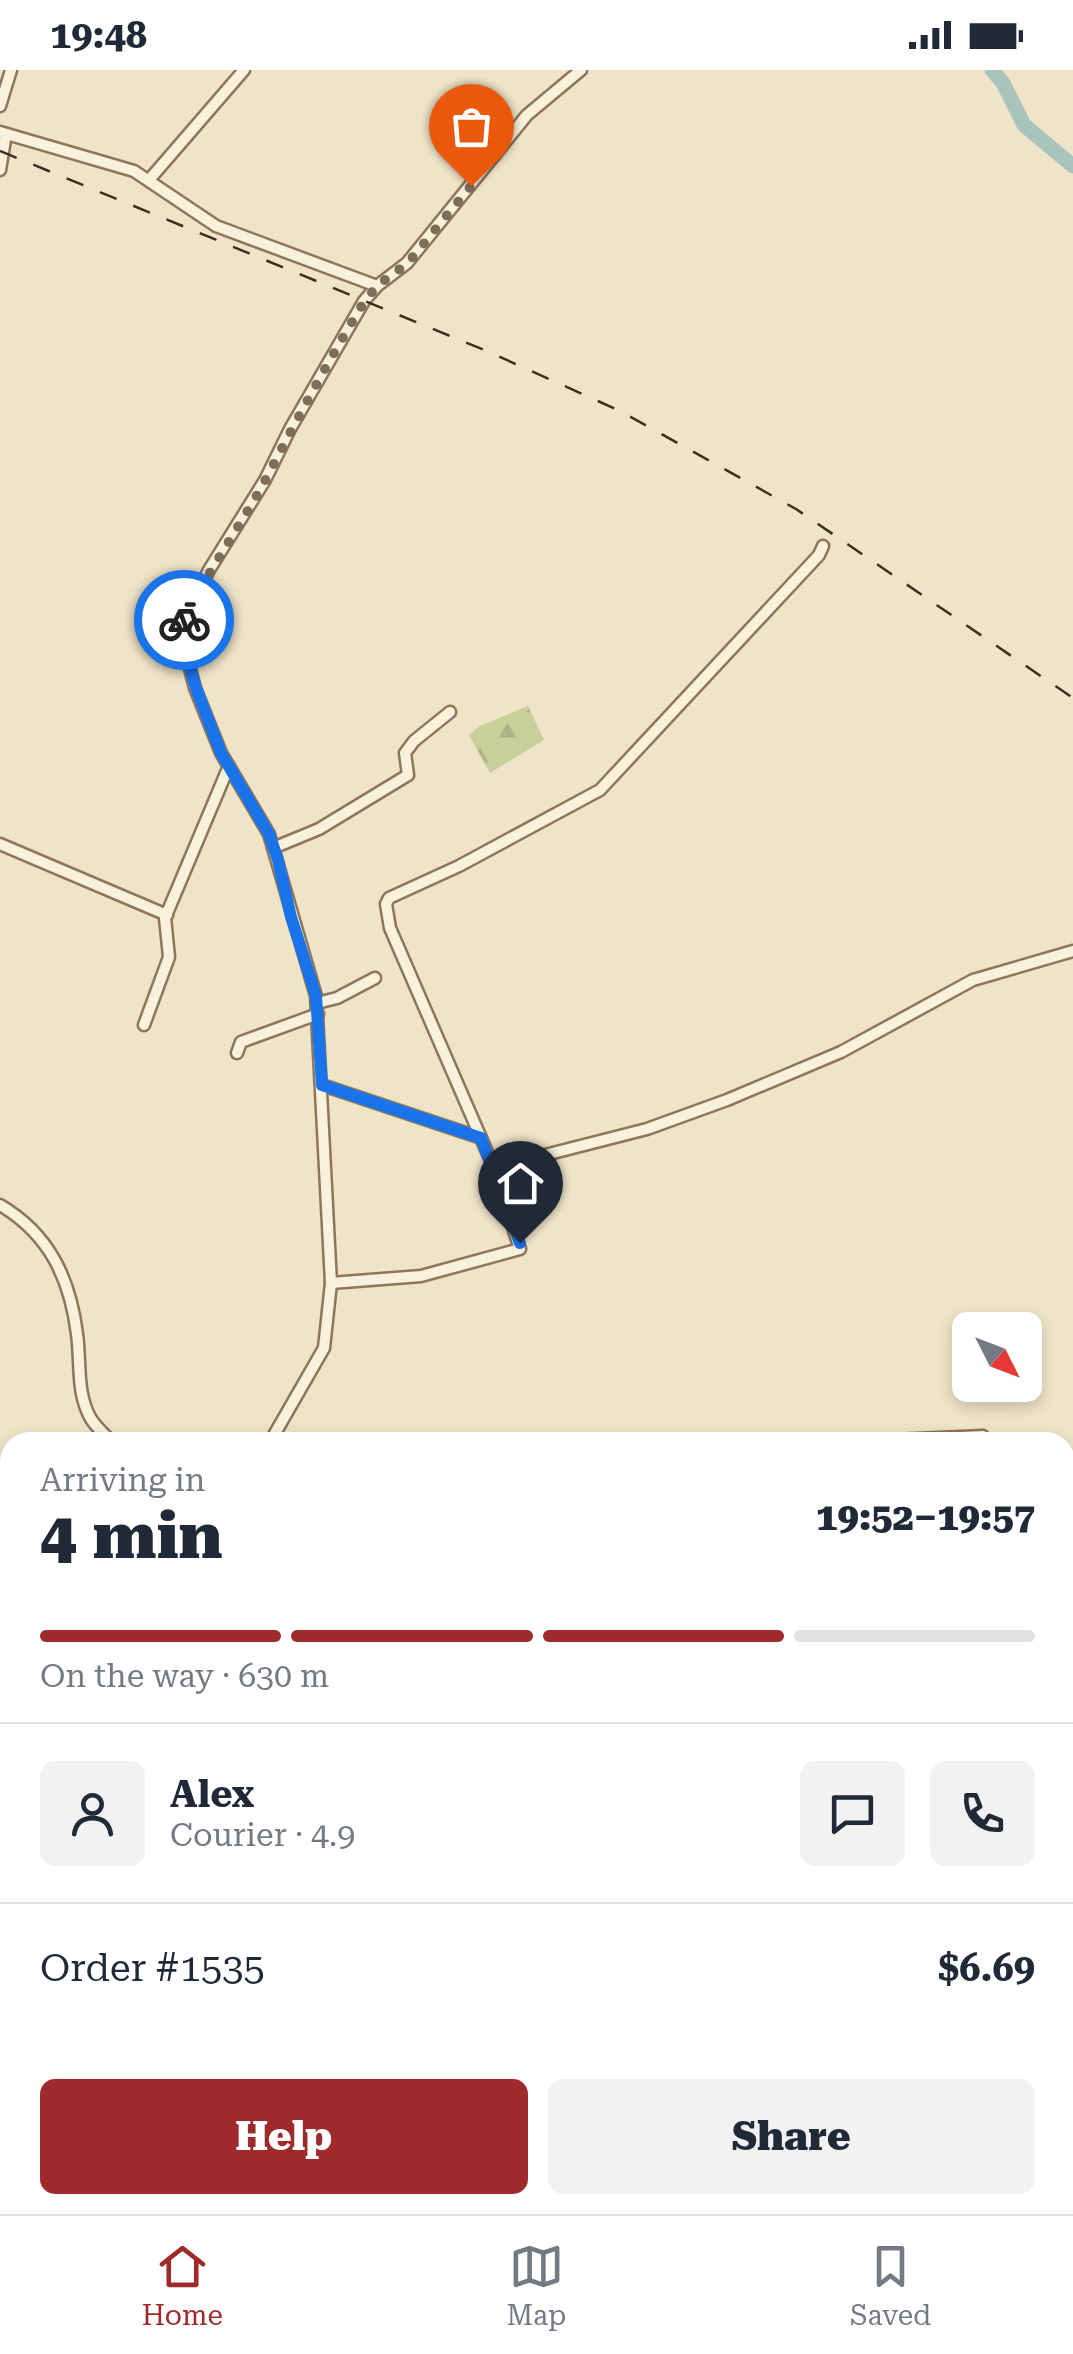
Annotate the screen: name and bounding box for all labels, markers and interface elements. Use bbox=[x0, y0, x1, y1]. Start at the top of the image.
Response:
text: 19:48 bbox=[50, 13, 147, 57]
pin bbox=[429, 84, 514, 187]
icon: bag bbox=[444, 99, 499, 154]
courier bbox=[134, 570, 234, 670]
icon: bike bbox=[157, 593, 212, 648]
pin bbox=[478, 1141, 563, 1244]
icon: home bbox=[493, 1156, 548, 1211]
north arrow bbox=[952, 1312, 1042, 1402]
map controls bbox=[952, 1312, 1042, 1402]
text: Arriving in bbox=[40, 1461, 205, 1499]
text: 19:52–19:57 bbox=[816, 1495, 1035, 1539]
text: 4 min bbox=[40, 1498, 223, 1574]
text: On the way · 630 m bbox=[40, 1657, 329, 1695]
button: person bbox=[40, 1761, 145, 1866]
button: chat bbox=[800, 1761, 905, 1866]
button: phone bbox=[930, 1761, 1035, 1866]
text: Alex bbox=[170, 1772, 254, 1816]
text: Courier · 4.9 bbox=[170, 1816, 355, 1854]
text: Order #1535 bbox=[40, 1946, 265, 1990]
text: $6.69 bbox=[938, 1946, 1035, 1990]
button: Help bbox=[40, 2079, 528, 2194]
button: Share bbox=[548, 2079, 1035, 2194]
tab: Home bbox=[142, 2239, 223, 2332]
tab: Map bbox=[507, 2239, 566, 2332]
tab: Saved bbox=[850, 2239, 931, 2332]

